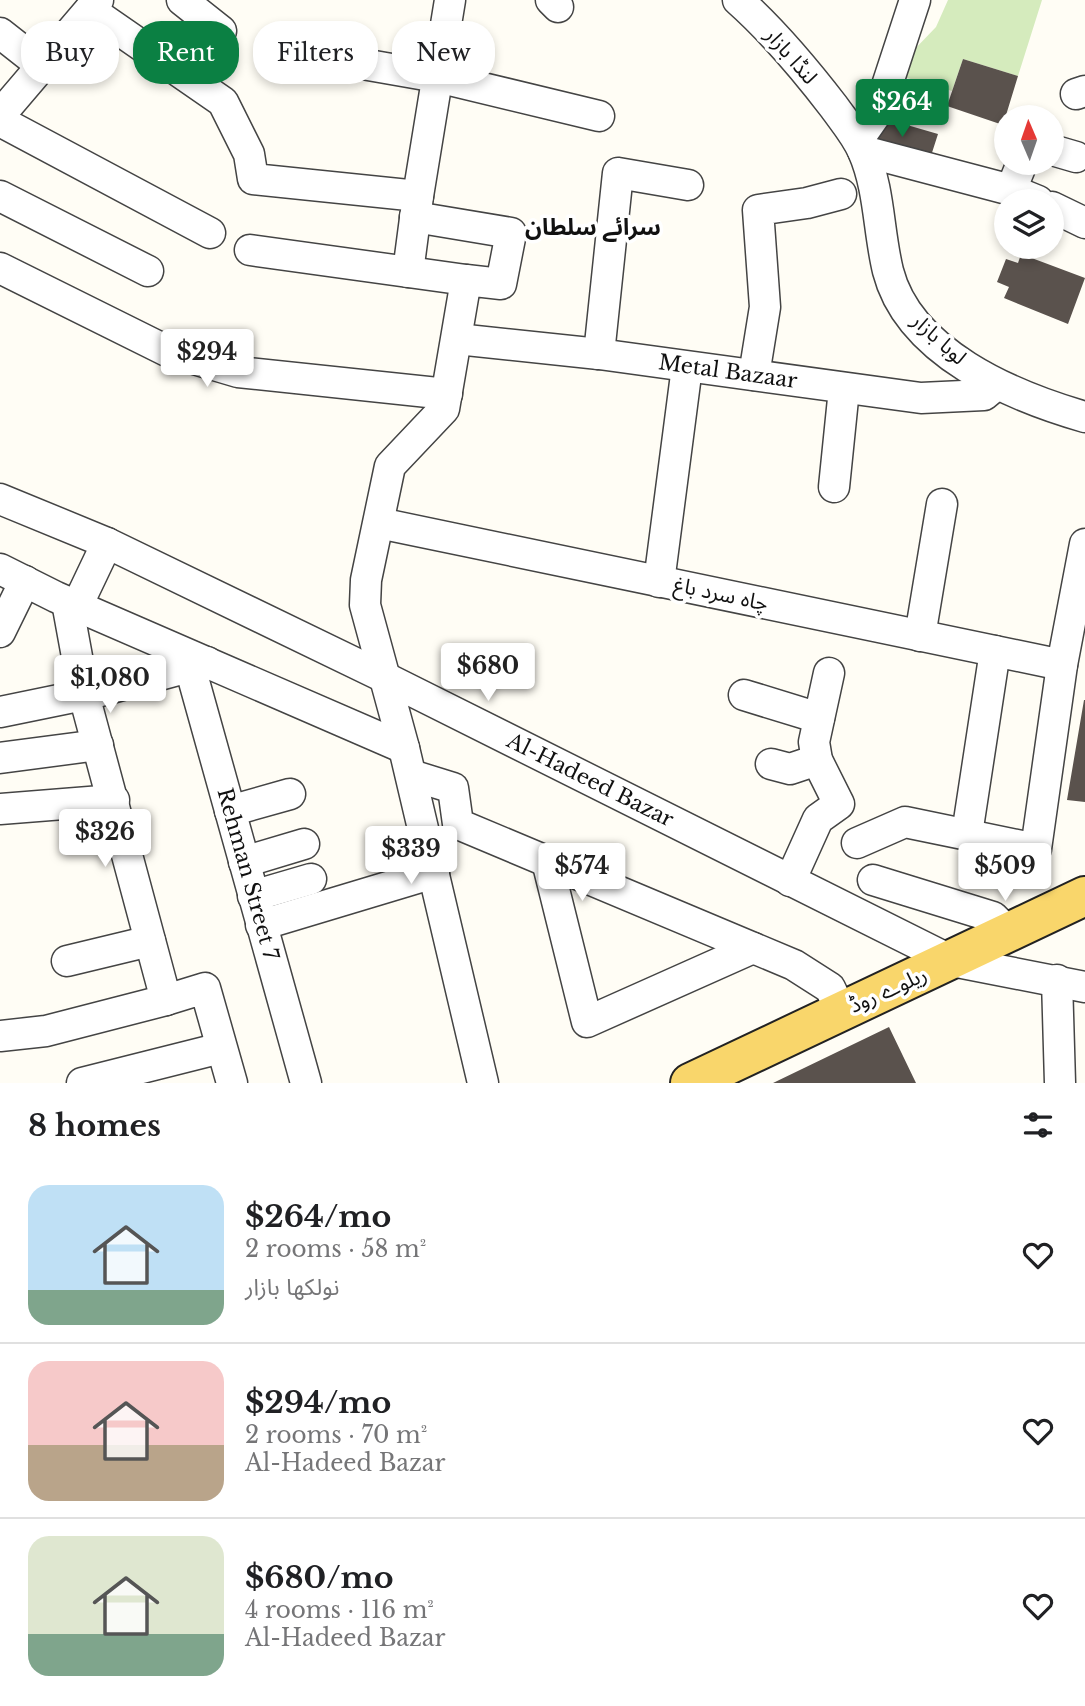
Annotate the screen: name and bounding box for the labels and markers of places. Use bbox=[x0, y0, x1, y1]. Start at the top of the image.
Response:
pin: $264 bbox=[861, 80, 943, 139]
pin: $294 bbox=[166, 330, 248, 389]
pin: $680 bbox=[447, 644, 529, 703]
pin: $1,080 bbox=[53, 656, 167, 715]
pin: $326 bbox=[64, 810, 146, 869]
pin: $339 bbox=[370, 826, 452, 886]
pin: $574 bbox=[541, 844, 623, 903]
pin: $509 bbox=[964, 844, 1046, 903]

